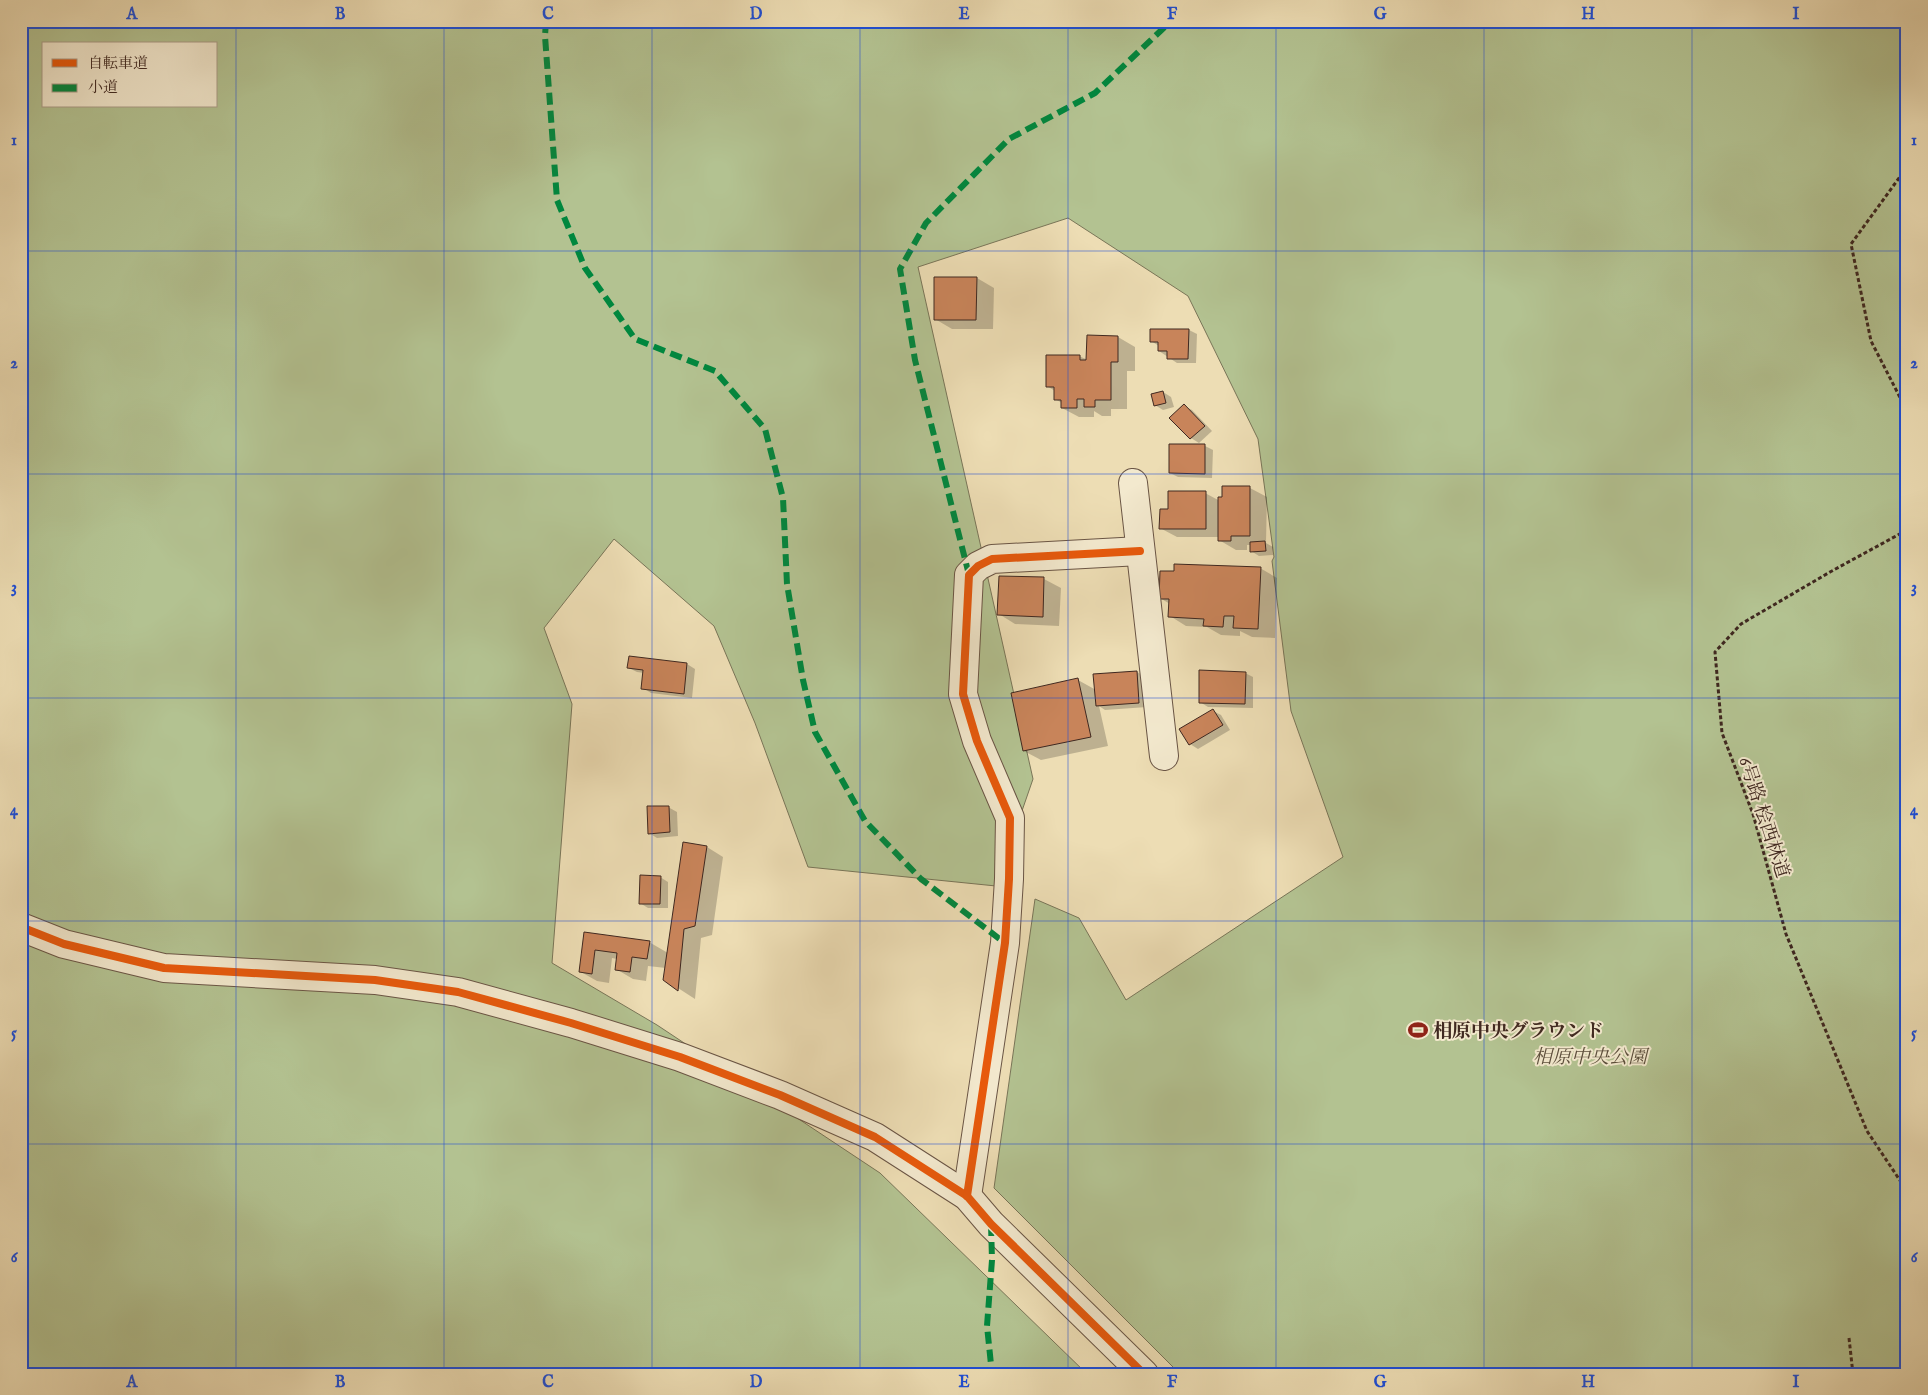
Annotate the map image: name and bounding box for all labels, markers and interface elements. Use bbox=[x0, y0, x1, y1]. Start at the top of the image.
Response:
text: A bbox=[126, 5, 139, 25]
text: B bbox=[335, 5, 346, 25]
text: C bbox=[542, 5, 554, 25]
text: D bbox=[750, 5, 763, 25]
text: E bbox=[958, 5, 970, 25]
text: F bbox=[1167, 5, 1178, 25]
text: G bbox=[1374, 5, 1387, 25]
text: H bbox=[1581, 5, 1595, 25]
text: I bbox=[1793, 5, 1800, 25]
legend bbox=[42, 42, 218, 108]
text: 自転車道 bbox=[88, 54, 148, 73]
text: 小道 bbox=[88, 78, 118, 97]
text: 1 bbox=[11, 131, 17, 151]
text: 1 bbox=[1911, 131, 1917, 151]
text: 2 bbox=[10, 354, 18, 374]
text: 2 bbox=[1910, 354, 1918, 374]
text: 3 bbox=[11, 578, 17, 598]
text: 3 bbox=[1911, 578, 1917, 598]
street label: 6号路 桧西林道 bbox=[1732, 754, 1794, 881]
text: 4 bbox=[10, 801, 19, 821]
text: 4 bbox=[1910, 801, 1919, 821]
sports icon: 相原中央グラウンド bbox=[1407, 1019, 1429, 1041]
place label: 相原中央グラウンド bbox=[1433, 1020, 1604, 1044]
text: 5 bbox=[11, 1024, 17, 1044]
text: 5 bbox=[1911, 1024, 1917, 1044]
park label: 相原中央公園 bbox=[1533, 1046, 1650, 1070]
text: 6 bbox=[11, 1248, 19, 1268]
text: 6 bbox=[1911, 1248, 1919, 1268]
text: A bbox=[126, 1373, 139, 1393]
text: B bbox=[335, 1373, 346, 1393]
text: C bbox=[542, 1373, 554, 1393]
text: D bbox=[750, 1373, 763, 1393]
text: E bbox=[958, 1373, 970, 1393]
text: F bbox=[1167, 1373, 1178, 1393]
text: G bbox=[1374, 1373, 1387, 1393]
text: H bbox=[1581, 1373, 1595, 1393]
text: I bbox=[1793, 1373, 1800, 1393]

